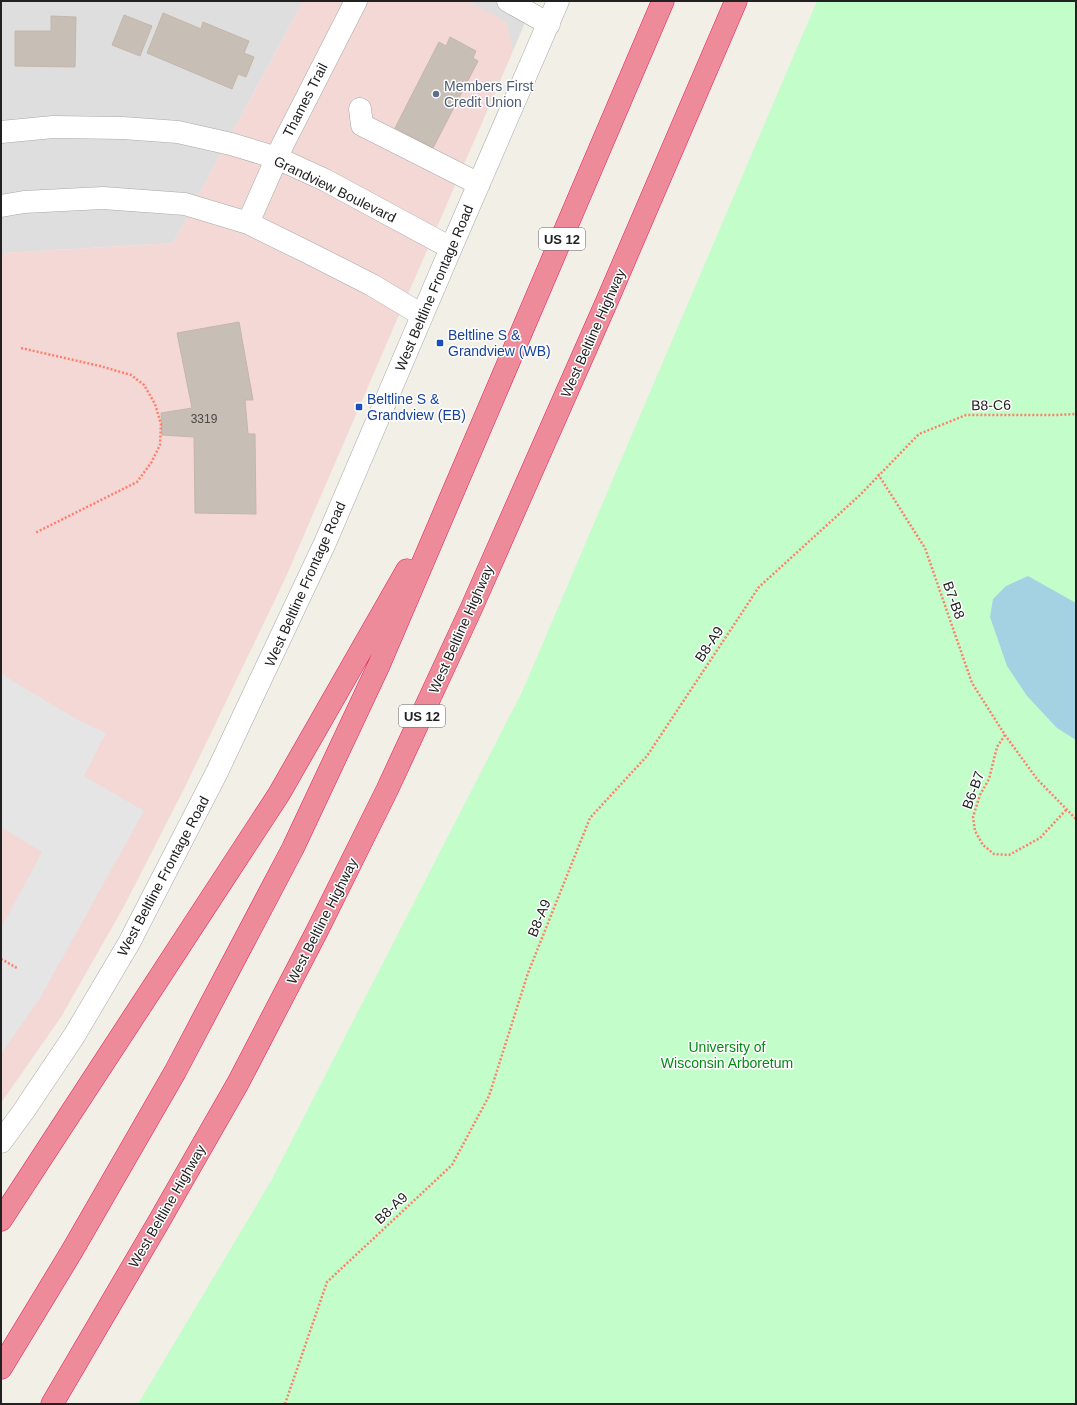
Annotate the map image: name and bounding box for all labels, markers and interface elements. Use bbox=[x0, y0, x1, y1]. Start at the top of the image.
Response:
street label: Thames Trail bbox=[280, 60, 330, 140]
place label: Members First Credit Union bbox=[444, 78, 534, 110]
marker: Members First Credit Union bbox=[431, 89, 441, 99]
street label: Grandview Boulevard bbox=[271, 152, 399, 226]
street label: West Beltline Frontage Road bbox=[392, 203, 476, 373]
road number: US 12 bbox=[539, 228, 585, 250]
street label: West Beltline Highway bbox=[557, 266, 629, 400]
place label: Beltline S & Grandview (WB) bbox=[448, 327, 551, 359]
marker: Beltline S & Grandview (WB) bbox=[435, 338, 445, 348]
place label: Beltline S & Grandview (EB) bbox=[367, 391, 466, 423]
street label: B8-C6 bbox=[971, 397, 1011, 413]
marker: Beltline S & Grandview (EB) bbox=[354, 402, 364, 412]
house number: 3319 bbox=[191, 412, 218, 426]
street label: West Beltline Frontage Road bbox=[261, 499, 349, 669]
street label: West Beltline Highway bbox=[425, 562, 497, 696]
street label: B7-B8 bbox=[940, 579, 968, 621]
street label: B8-A9 bbox=[691, 623, 727, 665]
road number: US 12 bbox=[399, 705, 445, 727]
street label: B6-B7 bbox=[959, 769, 987, 811]
street label: West Beltline Frontage Road bbox=[114, 793, 212, 959]
street label: West Beltline Highway bbox=[283, 855, 361, 987]
street label: B8-A9 bbox=[524, 897, 554, 939]
park label: University of Wisconsin Arboretum bbox=[661, 1039, 793, 1071]
street label: West Beltline Highway bbox=[125, 1142, 209, 1270]
street label: B8-A9 bbox=[371, 1189, 411, 1227]

